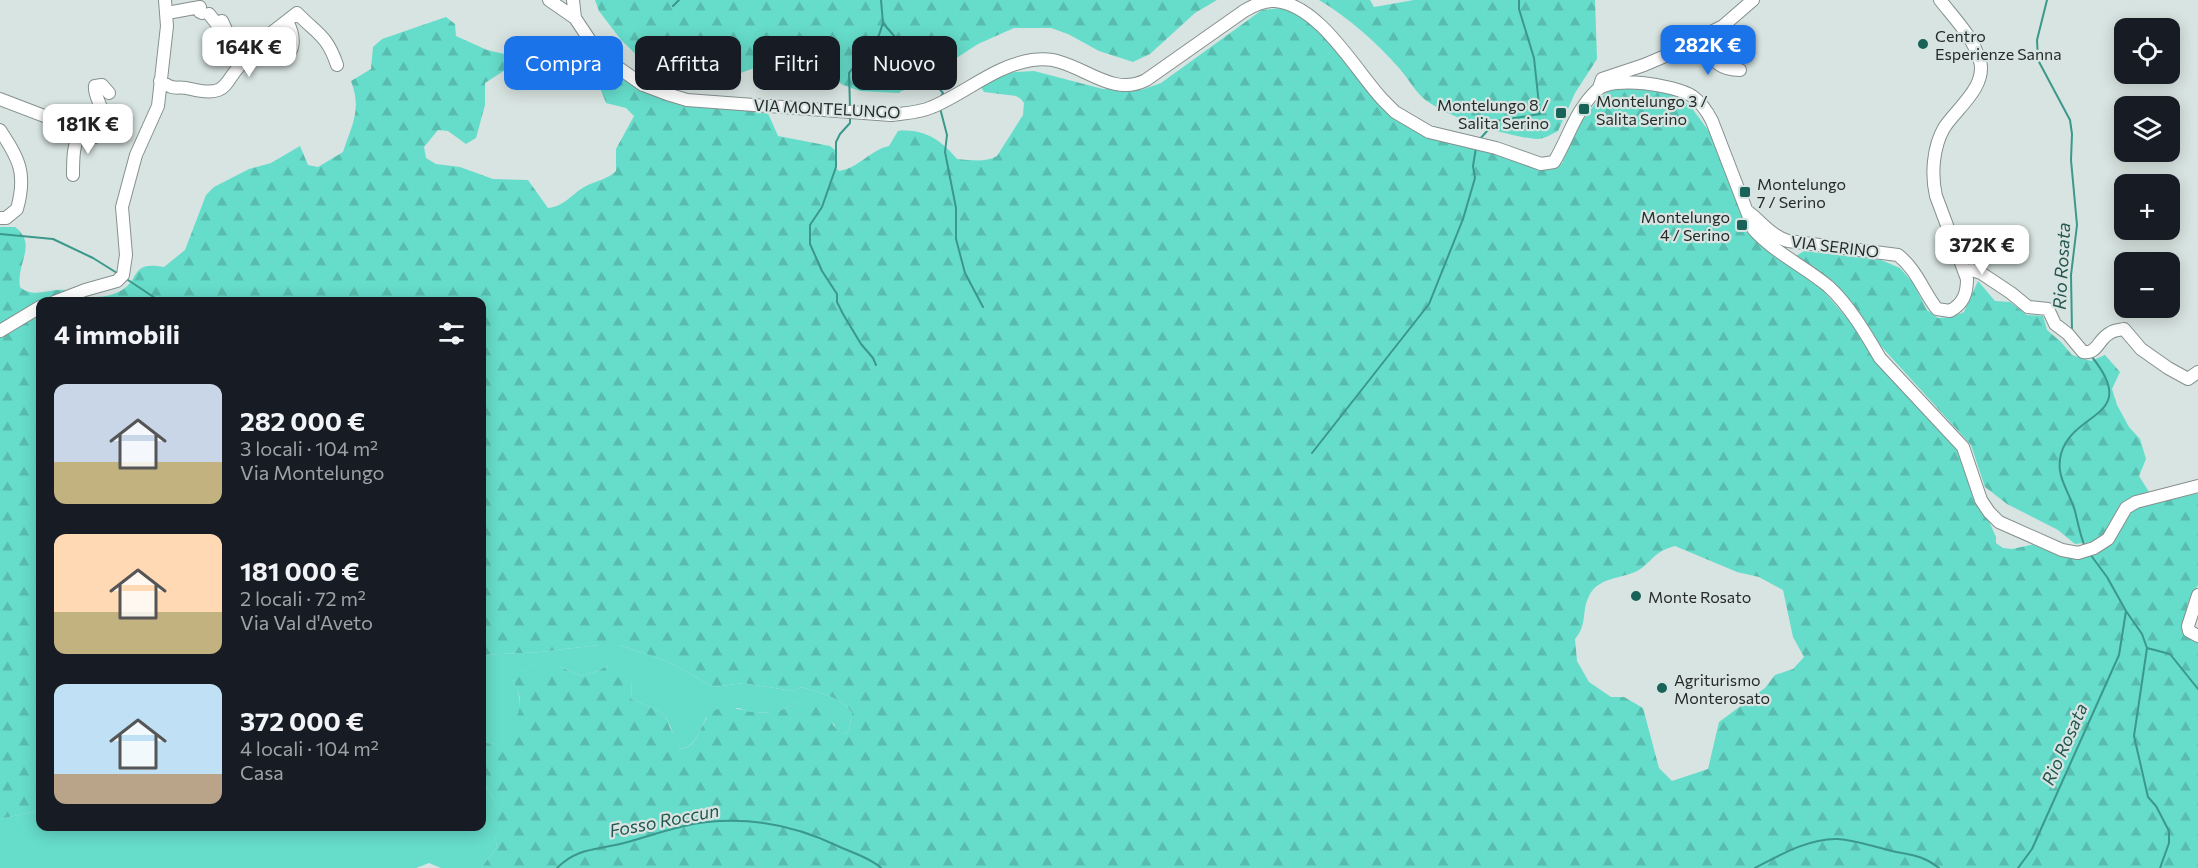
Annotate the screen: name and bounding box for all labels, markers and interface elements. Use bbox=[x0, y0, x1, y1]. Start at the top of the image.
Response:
map controls bbox=[2114, 18, 2180, 318]
button: locate bbox=[2114, 18, 2180, 84]
pin: 282K € bbox=[1659, 25, 1757, 76]
place label: Centro Esperienze Sanna bbox=[1935, 26, 2062, 63]
pin: 164K € bbox=[200, 27, 298, 78]
text: 282K € bbox=[1675, 32, 1741, 56]
text: 164K € bbox=[216, 34, 282, 58]
chip: Compra bbox=[504, 36, 623, 90]
chip: Affitta bbox=[635, 36, 741, 90]
chip: Filtri bbox=[753, 36, 840, 90]
chip: Nuovo bbox=[852, 36, 957, 90]
marker: Centro Esperienze Sanna bbox=[1916, 37, 1930, 51]
place label: Montelungo 3 / Salita Serino bbox=[1596, 91, 1708, 128]
street label: VIA MONTELUNGO bbox=[753, 95, 901, 121]
place label: Montelungo 8 / Salita Serino bbox=[1437, 95, 1549, 132]
button: layers bbox=[2114, 96, 2180, 162]
marker: Montelungo 3 / Salita Serino bbox=[1577, 102, 1591, 116]
pin: 181K € bbox=[39, 104, 137, 155]
marker: Montelungo 8 / Salita Serino bbox=[1554, 106, 1568, 120]
text: 181K € bbox=[57, 111, 119, 135]
place label: Montelungo 7 / Serino bbox=[1757, 174, 1846, 211]
button: + bbox=[2114, 174, 2180, 240]
marker: Montelungo 7 / Serino bbox=[1738, 185, 1752, 199]
place label: Montelungo 4 / Serino bbox=[1641, 207, 1730, 244]
marker: Montelungo 4 / Serino bbox=[1735, 218, 1749, 232]
water label: Rio Rosata bbox=[2048, 222, 2074, 310]
pin: 372K € bbox=[1933, 225, 2031, 276]
street label: VIA SERINO bbox=[1790, 231, 1880, 261]
text: 372K € bbox=[1949, 232, 2015, 256]
button: − bbox=[2114, 252, 2180, 318]
icon: filters bbox=[435, 317, 468, 350]
text: 4 immobili bbox=[54, 318, 180, 349]
text: 282 000 € bbox=[240, 405, 365, 436]
icon: home bbox=[102, 408, 174, 480]
text: 3 locali · 104 m² bbox=[240, 436, 378, 460]
text: Via Montelungo bbox=[240, 460, 385, 484]
text: 181 000 € bbox=[240, 555, 360, 586]
icon: home bbox=[102, 558, 174, 630]
text: 2 locali · 72 m² bbox=[240, 586, 366, 610]
place label: Monte Rosato bbox=[1648, 587, 1751, 606]
marker: Monte Rosato bbox=[1629, 589, 1643, 603]
text: Via Val d'Aveto bbox=[240, 610, 373, 634]
place label: Agriturismo Monterosato bbox=[1674, 670, 1770, 707]
marker: Agriturismo Monterosato bbox=[1655, 681, 1669, 695]
water label: Rio Rosata bbox=[2036, 700, 2092, 788]
text: 372 000 € bbox=[240, 705, 364, 736]
icon: home bbox=[102, 708, 174, 780]
text: 4 locali · 104 m² bbox=[240, 736, 379, 760]
text: Casa bbox=[240, 760, 284, 784]
water label: Fosso Roccun bbox=[607, 799, 721, 841]

